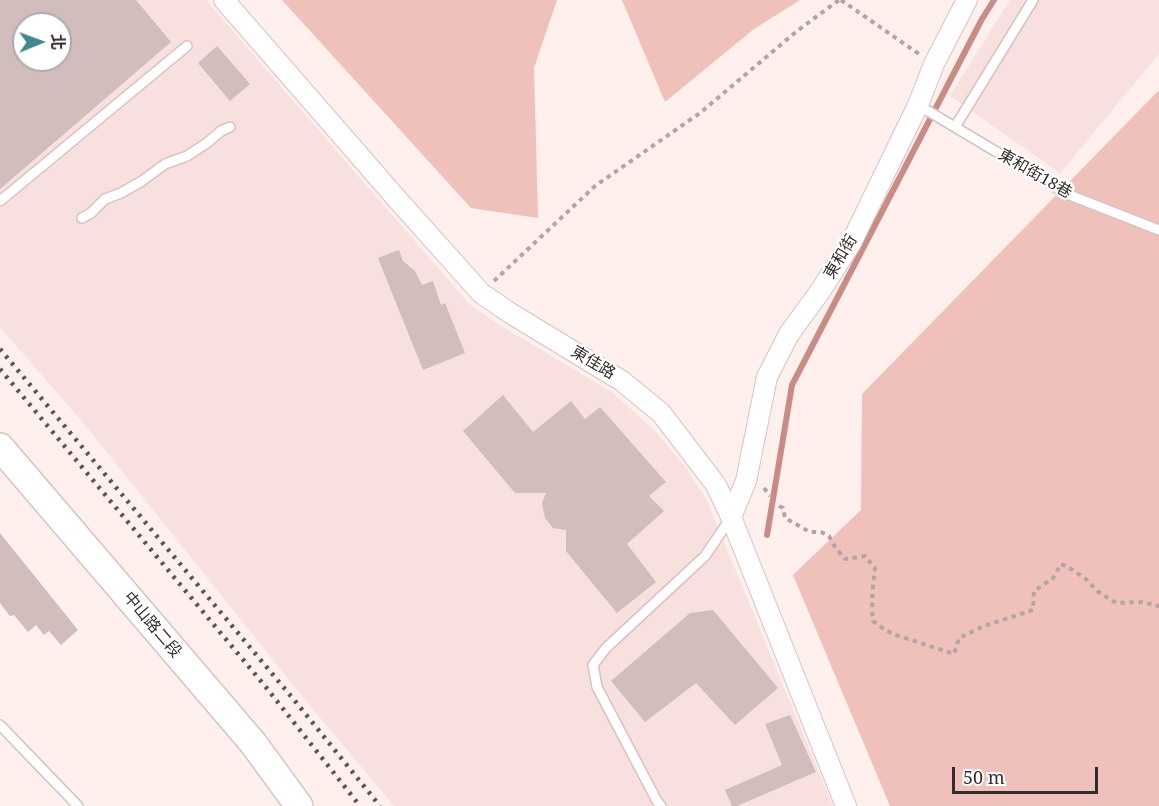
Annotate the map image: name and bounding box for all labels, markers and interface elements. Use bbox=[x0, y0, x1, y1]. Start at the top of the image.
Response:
north arrow bbox=[12, 12, 72, 72]
text: 北 bbox=[47, 34, 69, 50]
street label: 東和街18巷 bbox=[995, 145, 1075, 203]
street label: 東和街 bbox=[820, 231, 862, 283]
street label: 東佳路 bbox=[567, 342, 619, 384]
street label: 中山路二段 bbox=[119, 588, 185, 662]
scale bar bbox=[955, 755, 1100, 793]
text: 50 m bbox=[963, 765, 1005, 789]

